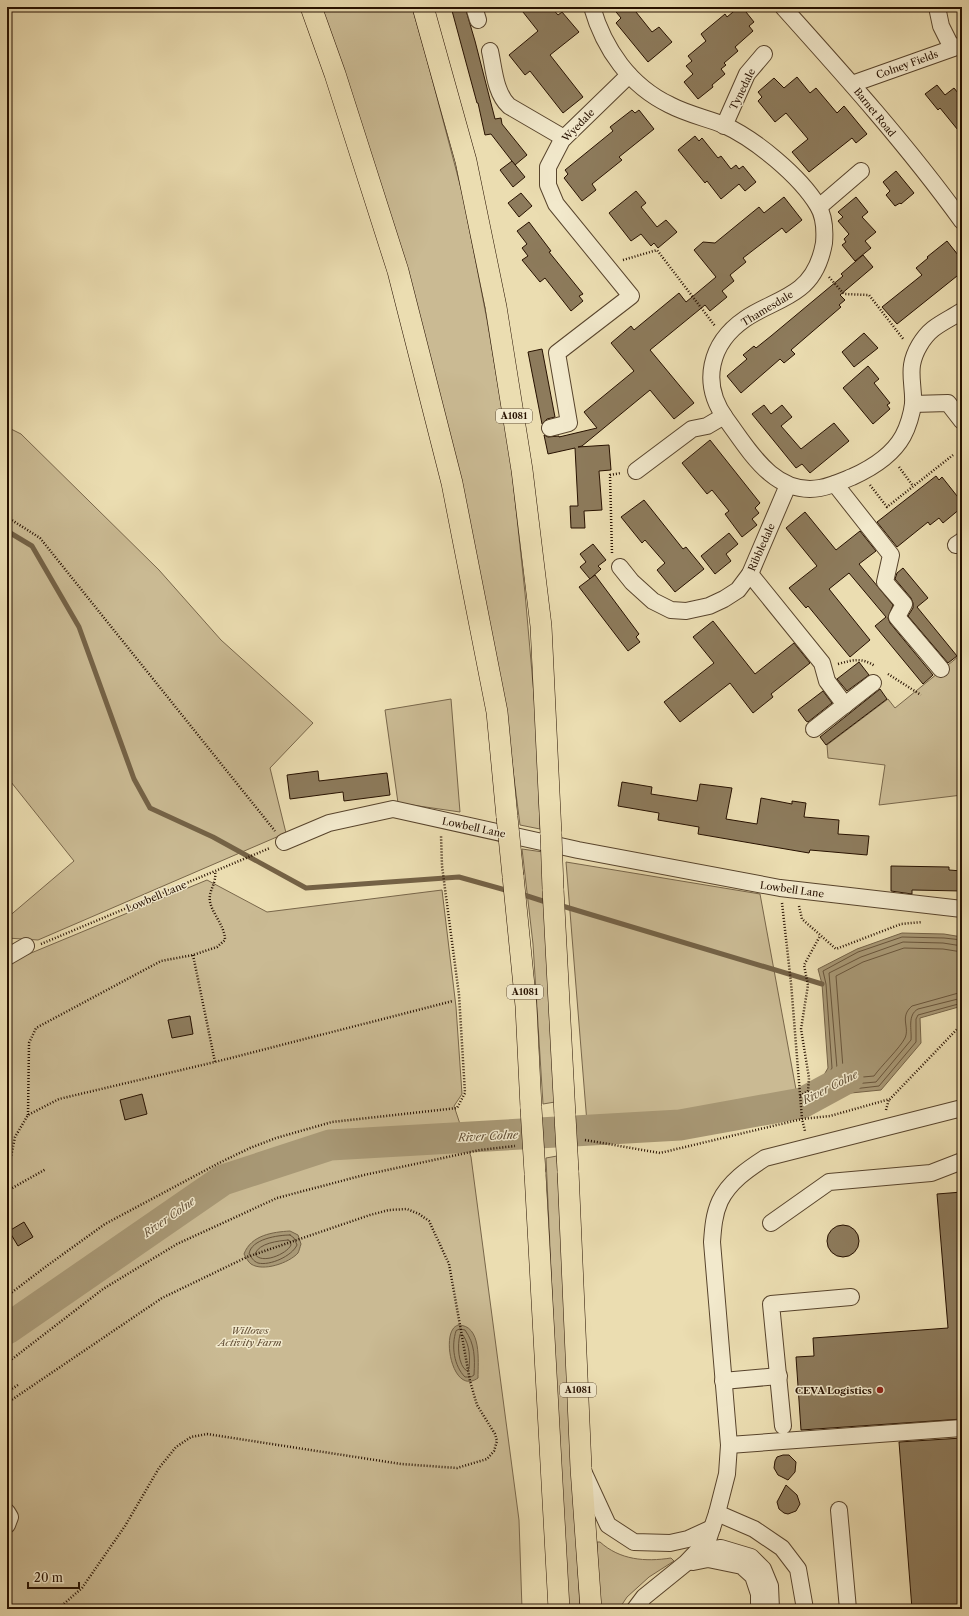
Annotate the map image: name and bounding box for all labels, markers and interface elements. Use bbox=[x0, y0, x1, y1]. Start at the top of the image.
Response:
street label: Colney Fields bbox=[874, 47, 940, 82]
street label: Tynedale bbox=[727, 66, 758, 112]
street label: Barnet Road bbox=[851, 85, 898, 139]
street label: Wyedale bbox=[559, 106, 598, 145]
street label: Thamesdale bbox=[739, 288, 796, 329]
road number: A1081 bbox=[496, 409, 532, 423]
street label: Ribbledale bbox=[745, 521, 778, 573]
street label: Lowbell Lane bbox=[441, 814, 507, 841]
street label: Lowbell Lane bbox=[124, 878, 189, 915]
street label: Lowbell Lane bbox=[759, 879, 825, 900]
road number: A1081 bbox=[507, 985, 543, 999]
water label: River Colne bbox=[799, 1067, 861, 1107]
water label: River Colne bbox=[457, 1127, 519, 1145]
water label: River Colne bbox=[139, 1194, 198, 1241]
park label: Willows Activity Farm bbox=[216, 1324, 282, 1349]
road number: A1081 bbox=[560, 1383, 596, 1397]
place label: CEVA Logistics bbox=[795, 1384, 872, 1397]
marker: CEVA Logistics bbox=[875, 1385, 885, 1395]
scale bar bbox=[28, 1564, 79, 1590]
text: 20 m bbox=[34, 1570, 63, 1585]

